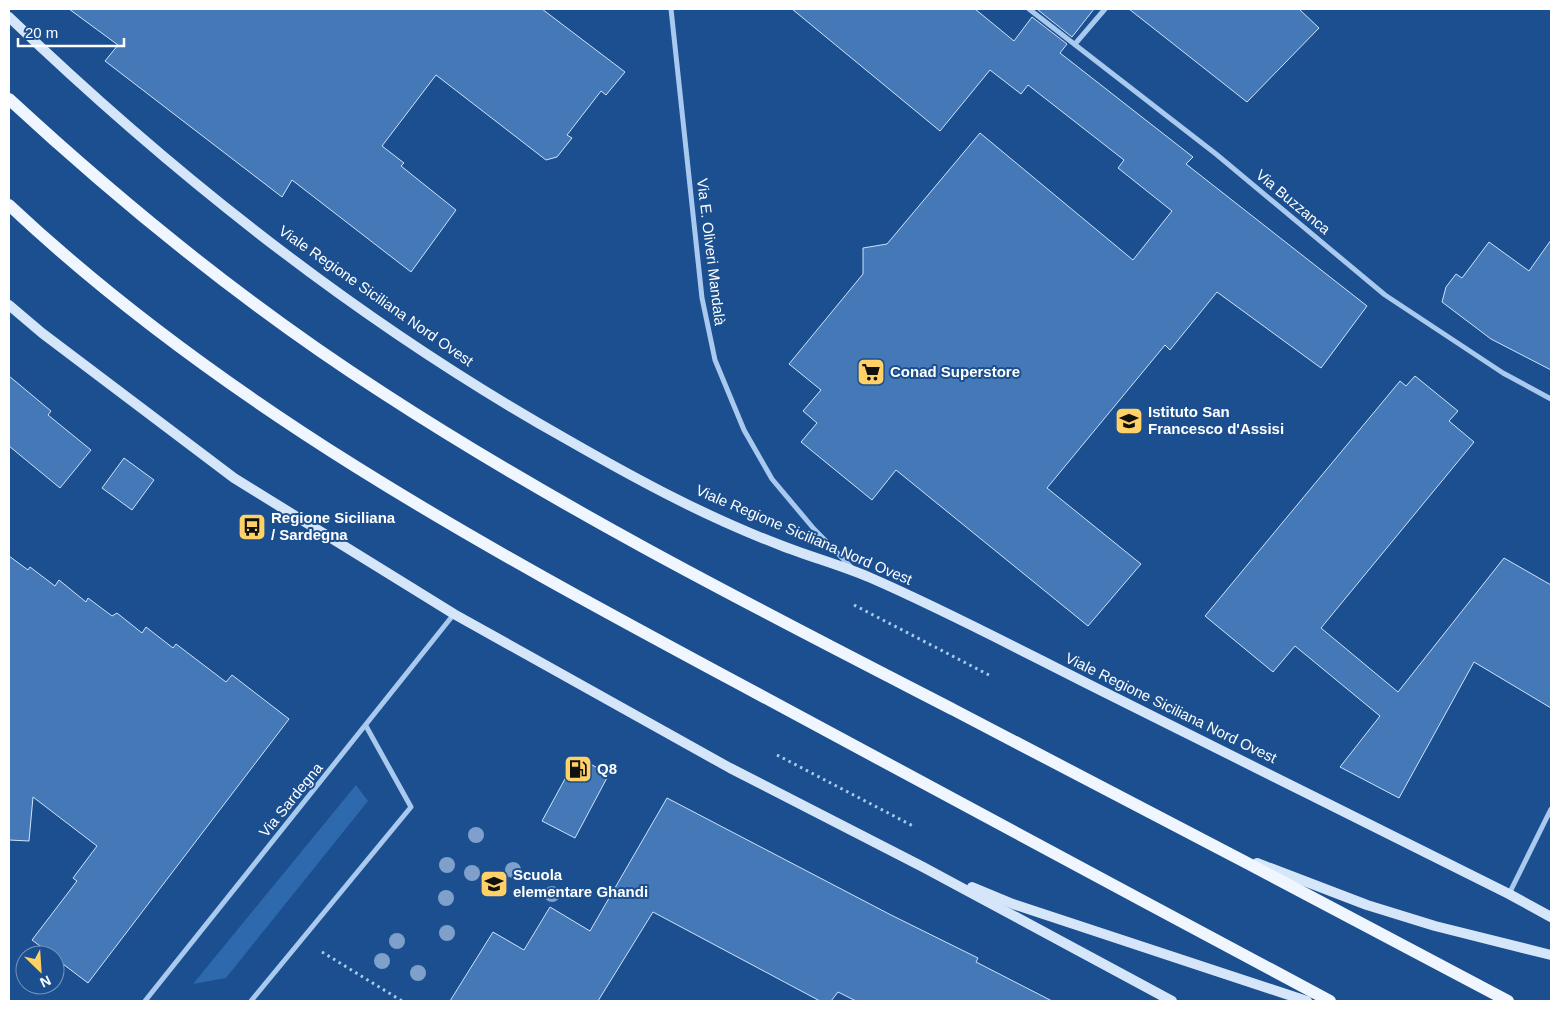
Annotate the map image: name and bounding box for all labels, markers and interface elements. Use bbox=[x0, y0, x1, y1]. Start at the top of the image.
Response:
scale bar bbox=[18, 15, 124, 47]
text: 20 m bbox=[25, 24, 58, 41]
street label: Via Buzzanca bbox=[1253, 166, 1334, 238]
street label: Via E. Oliveri Mandalà bbox=[694, 177, 729, 327]
street label: Viale Regione Siciliana Nord Ovest bbox=[276, 222, 477, 370]
supermarket icon: Conad Superstore bbox=[856, 357, 886, 387]
place label: Conad Superstore bbox=[890, 363, 1020, 380]
place label: Istituto San Francesco d'Assisi bbox=[1148, 403, 1284, 437]
school or university icon: Istituto San Francesco d'Assisi bbox=[1114, 406, 1144, 436]
street label: Viale Regione Siciliana Nord Ovest bbox=[694, 481, 916, 588]
place label: Regione Siciliana / Sardegna bbox=[271, 509, 396, 543]
bus stop icon: Regione Siciliana / Sardegna bbox=[237, 512, 267, 542]
street label: Viale Regione Siciliana Nord Ovest bbox=[1063, 649, 1280, 767]
fuel station icon: Q8 bbox=[563, 754, 593, 784]
street label: Via Sardegna bbox=[255, 759, 326, 840]
place label: Q8 bbox=[597, 760, 617, 777]
place label: Scuola elementare Ghandi bbox=[513, 866, 648, 900]
school or university icon: Scuola elementare Ghandi bbox=[479, 869, 509, 899]
north arrow bbox=[15, 945, 65, 995]
text: N bbox=[38, 972, 53, 991]

